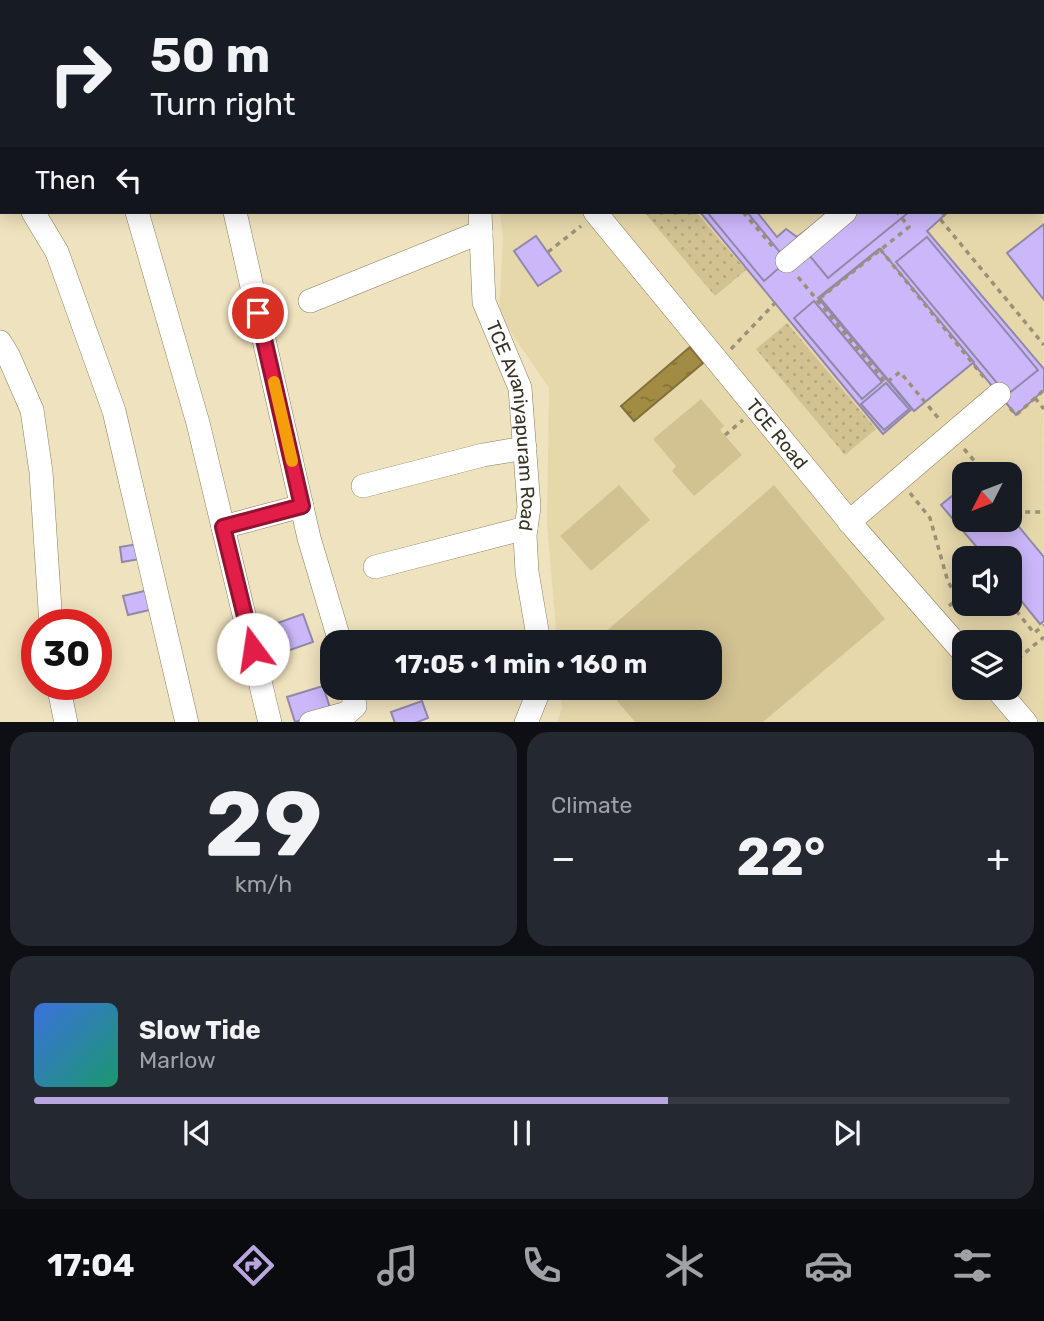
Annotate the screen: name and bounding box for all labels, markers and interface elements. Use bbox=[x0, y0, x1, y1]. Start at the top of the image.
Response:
text: 50 m bbox=[150, 26, 270, 84]
icon: right bbox=[35, 28, 126, 119]
text: Turn right bbox=[150, 85, 295, 123]
icon: left bbox=[110, 161, 148, 199]
text: Then bbox=[35, 165, 96, 196]
pin bbox=[228, 283, 288, 343]
icon: arrive bbox=[239, 294, 277, 332]
street label: TCE Avaniyapuram Road bbox=[482, 317, 541, 533]
street label: TCE Road bbox=[741, 394, 813, 474]
north arrow bbox=[952, 462, 1022, 532]
map controls bbox=[952, 462, 1022, 700]
button: sound bbox=[952, 546, 1022, 616]
speed limit sign: 30 bbox=[21, 609, 112, 700]
position arrow bbox=[216, 612, 290, 686]
button: layers bbox=[952, 630, 1022, 700]
text: 17:05 · 1 min · 160 m bbox=[395, 649, 647, 680]
text: 29 bbox=[205, 770, 322, 878]
text: Climate bbox=[551, 791, 632, 819]
text: 22° bbox=[737, 826, 826, 888]
text: − bbox=[551, 835, 576, 881]
text: + bbox=[986, 835, 1010, 881]
text: km/h bbox=[235, 870, 292, 898]
text: Slow Tide bbox=[139, 1015, 261, 1046]
text: Marlow bbox=[139, 1046, 216, 1074]
icon: previous bbox=[178, 1114, 216, 1152]
icon: pause bbox=[503, 1114, 541, 1152]
icon: next bbox=[828, 1114, 866, 1152]
icon: directions bbox=[229, 1241, 278, 1290]
icon: music bbox=[373, 1241, 422, 1290]
icon: phone bbox=[517, 1241, 566, 1290]
icon: climate bbox=[660, 1241, 709, 1290]
icon: car bbox=[804, 1241, 853, 1290]
icon: filters bbox=[948, 1241, 997, 1290]
text: 17:04 bbox=[47, 1246, 135, 1284]

